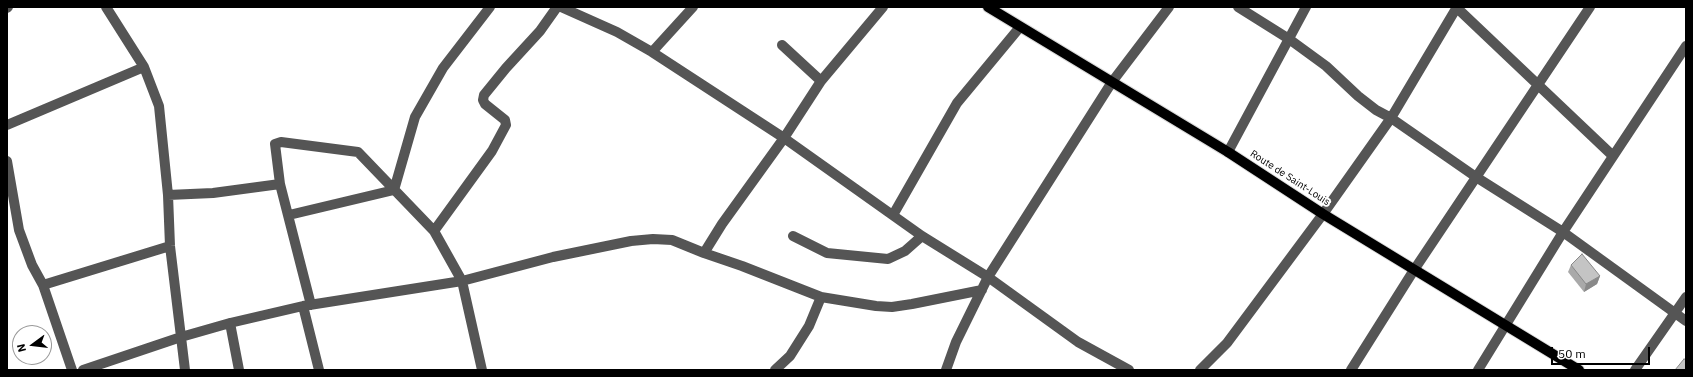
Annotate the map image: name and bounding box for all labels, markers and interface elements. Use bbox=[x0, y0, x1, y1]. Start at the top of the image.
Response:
street label: Route de Saint-Louis bbox=[1248, 148, 1332, 208]
north arrow bbox=[12, 325, 52, 365]
scale bar bbox=[1553, 339, 1652, 365]
text: N bbox=[14, 342, 29, 354]
text: 50 m bbox=[1558, 346, 1586, 361]

